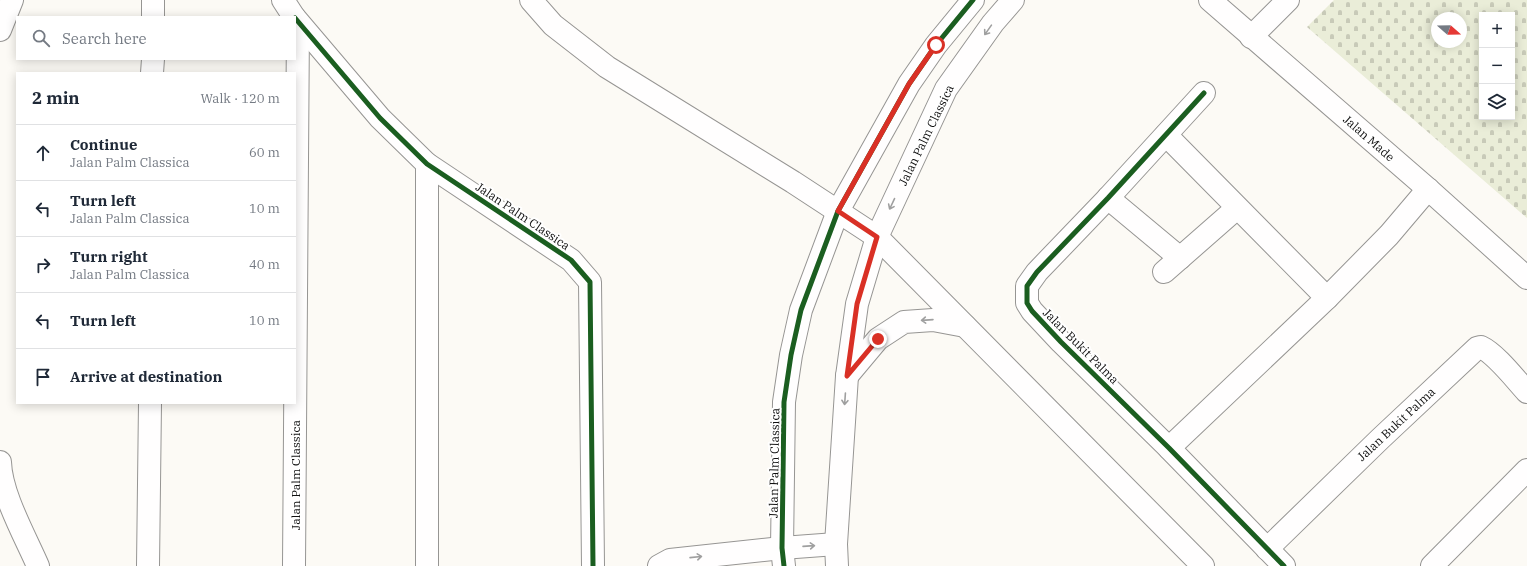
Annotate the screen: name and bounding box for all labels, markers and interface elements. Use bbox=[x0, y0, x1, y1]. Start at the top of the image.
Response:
north arrow bbox=[1431, 12, 1467, 48]
map controls bbox=[1479, 12, 1515, 120]
button: + bbox=[1479, 12, 1515, 48]
search box bbox=[16, 16, 296, 60]
one-way arrow bbox=[984, 24, 992, 35]
icon: search bbox=[30, 27, 52, 49]
text: Search here bbox=[62, 29, 147, 48]
route start bbox=[927, 36, 945, 54]
button: − bbox=[1479, 48, 1515, 84]
street label: Jalan Palm Classica bbox=[895, 82, 957, 188]
button: layers bbox=[1479, 84, 1515, 120]
text: 2 min bbox=[32, 87, 80, 109]
text: Walk · 120 m bbox=[201, 90, 280, 107]
street label: Jalan Made bbox=[1340, 112, 1398, 164]
text: Continue bbox=[70, 135, 137, 154]
icon: ahead bbox=[32, 142, 54, 164]
text: 60 m bbox=[249, 144, 280, 161]
text: Jalan Palm Classica bbox=[70, 154, 190, 171]
street label: Jalan Palm Classica bbox=[473, 179, 573, 253]
text: Turn left bbox=[70, 191, 136, 210]
icon: left bbox=[32, 198, 54, 220]
one-way arrow bbox=[888, 198, 895, 210]
text: 10 m bbox=[249, 200, 280, 217]
text: Jalan Palm Classica bbox=[70, 210, 190, 227]
text: Turn right bbox=[70, 247, 148, 266]
icon: right bbox=[32, 254, 54, 276]
text: 40 m bbox=[249, 256, 280, 273]
text: Jalan Palm Classica bbox=[70, 266, 190, 283]
street label: Jalan Bukit Palma bbox=[1040, 305, 1122, 387]
icon: left bbox=[32, 310, 54, 332]
text: Turn left bbox=[70, 311, 136, 330]
text: 10 m bbox=[249, 312, 280, 329]
one-way arrow bbox=[920, 317, 933, 324]
route end bbox=[869, 330, 887, 348]
icon: arrive bbox=[32, 366, 54, 388]
text: Arrive at destination bbox=[70, 367, 222, 386]
street label: Jalan Bukit Palma bbox=[1354, 384, 1438, 464]
one-way arrow bbox=[842, 392, 849, 405]
street label: Jalan Palm Classica bbox=[766, 407, 782, 518]
street label: Jalan Palm Classica bbox=[288, 419, 303, 530]
one-way arrow bbox=[802, 543, 815, 550]
one-way arrow bbox=[689, 553, 702, 561]

